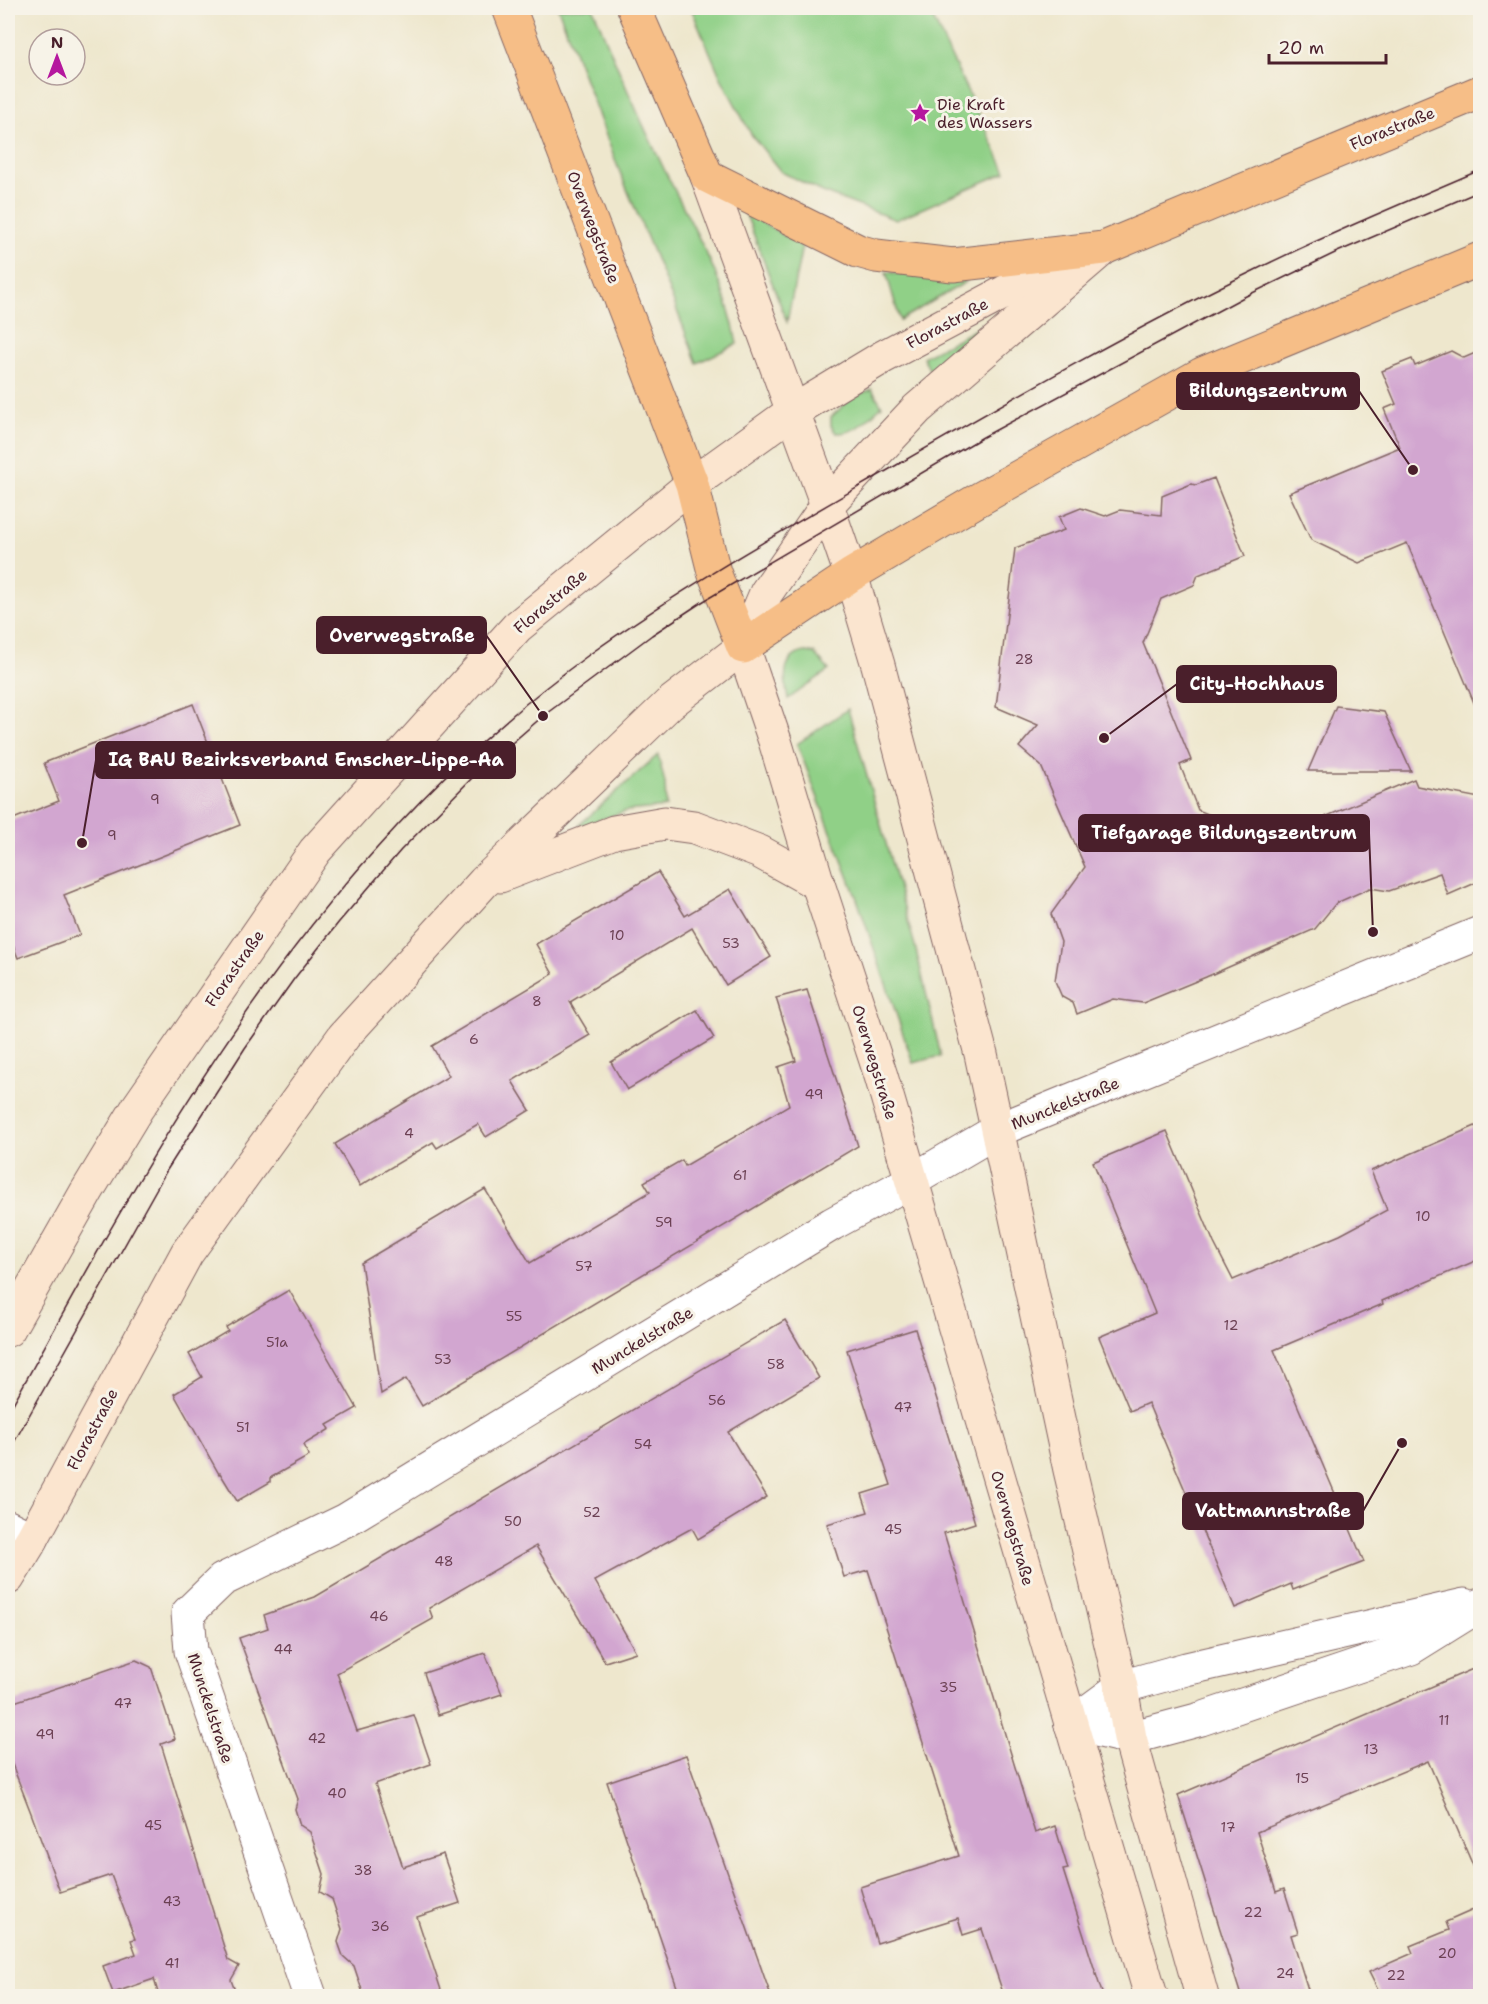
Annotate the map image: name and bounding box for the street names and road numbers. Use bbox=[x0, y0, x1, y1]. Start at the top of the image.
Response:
street label: Florastraße bbox=[1347, 102, 1438, 155]
street label: Overwegstraße bbox=[562, 168, 625, 286]
street label: Florastraße bbox=[903, 293, 992, 354]
street label: Florastraße bbox=[509, 565, 591, 638]
street label: Florastraße bbox=[200, 926, 269, 1011]
street label: Overwegstraße bbox=[847, 1002, 902, 1122]
street label: Munckelstraße bbox=[1008, 1072, 1122, 1135]
street label: Munckelstraße bbox=[588, 1302, 697, 1379]
street label: Florastraße bbox=[62, 1385, 123, 1474]
street label: Overwegstraße bbox=[986, 1468, 1039, 1588]
street label: Munckelstraße bbox=[183, 1650, 238, 1766]

